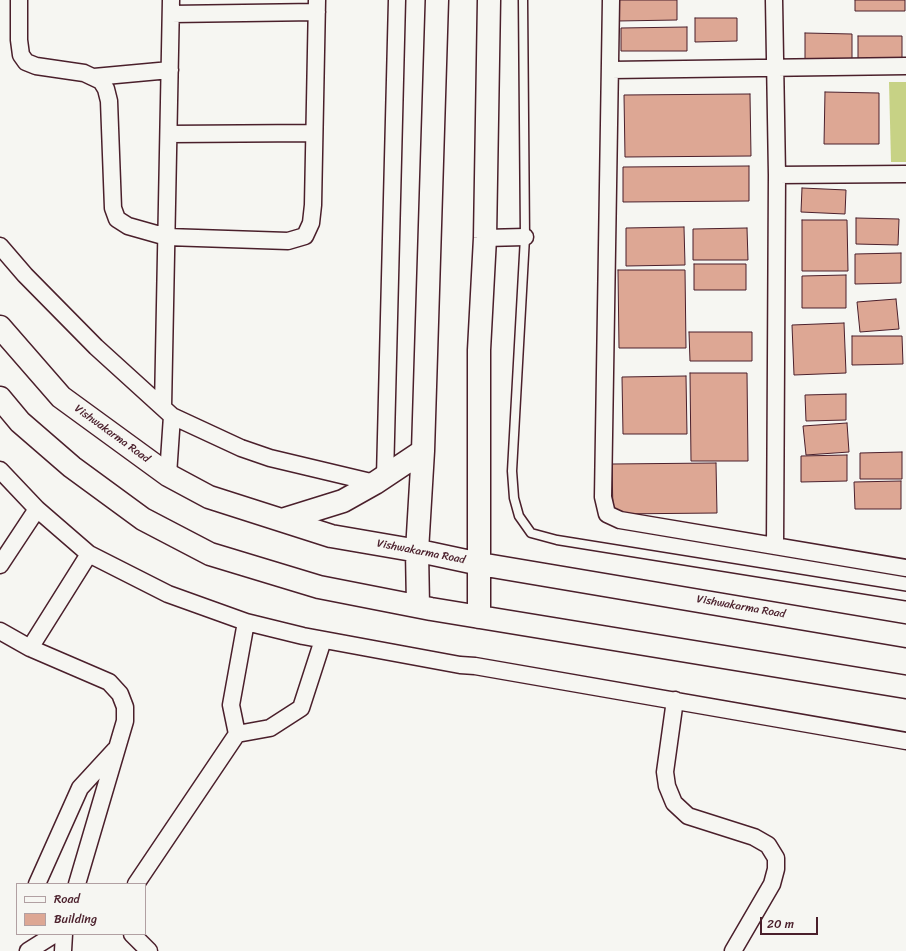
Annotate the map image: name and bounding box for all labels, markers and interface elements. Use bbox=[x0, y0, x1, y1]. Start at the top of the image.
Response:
street label: Vishwakarma Road bbox=[72, 402, 152, 466]
street label: Vishwakarma Road bbox=[376, 537, 466, 567]
street label: Vishwakarma Road bbox=[696, 593, 786, 621]
legend bbox=[16, 883, 146, 935]
text: Road bbox=[54, 888, 80, 910]
text: Building bbox=[54, 908, 97, 930]
scale bar bbox=[762, 909, 820, 935]
text: 20 m bbox=[767, 913, 794, 935]

